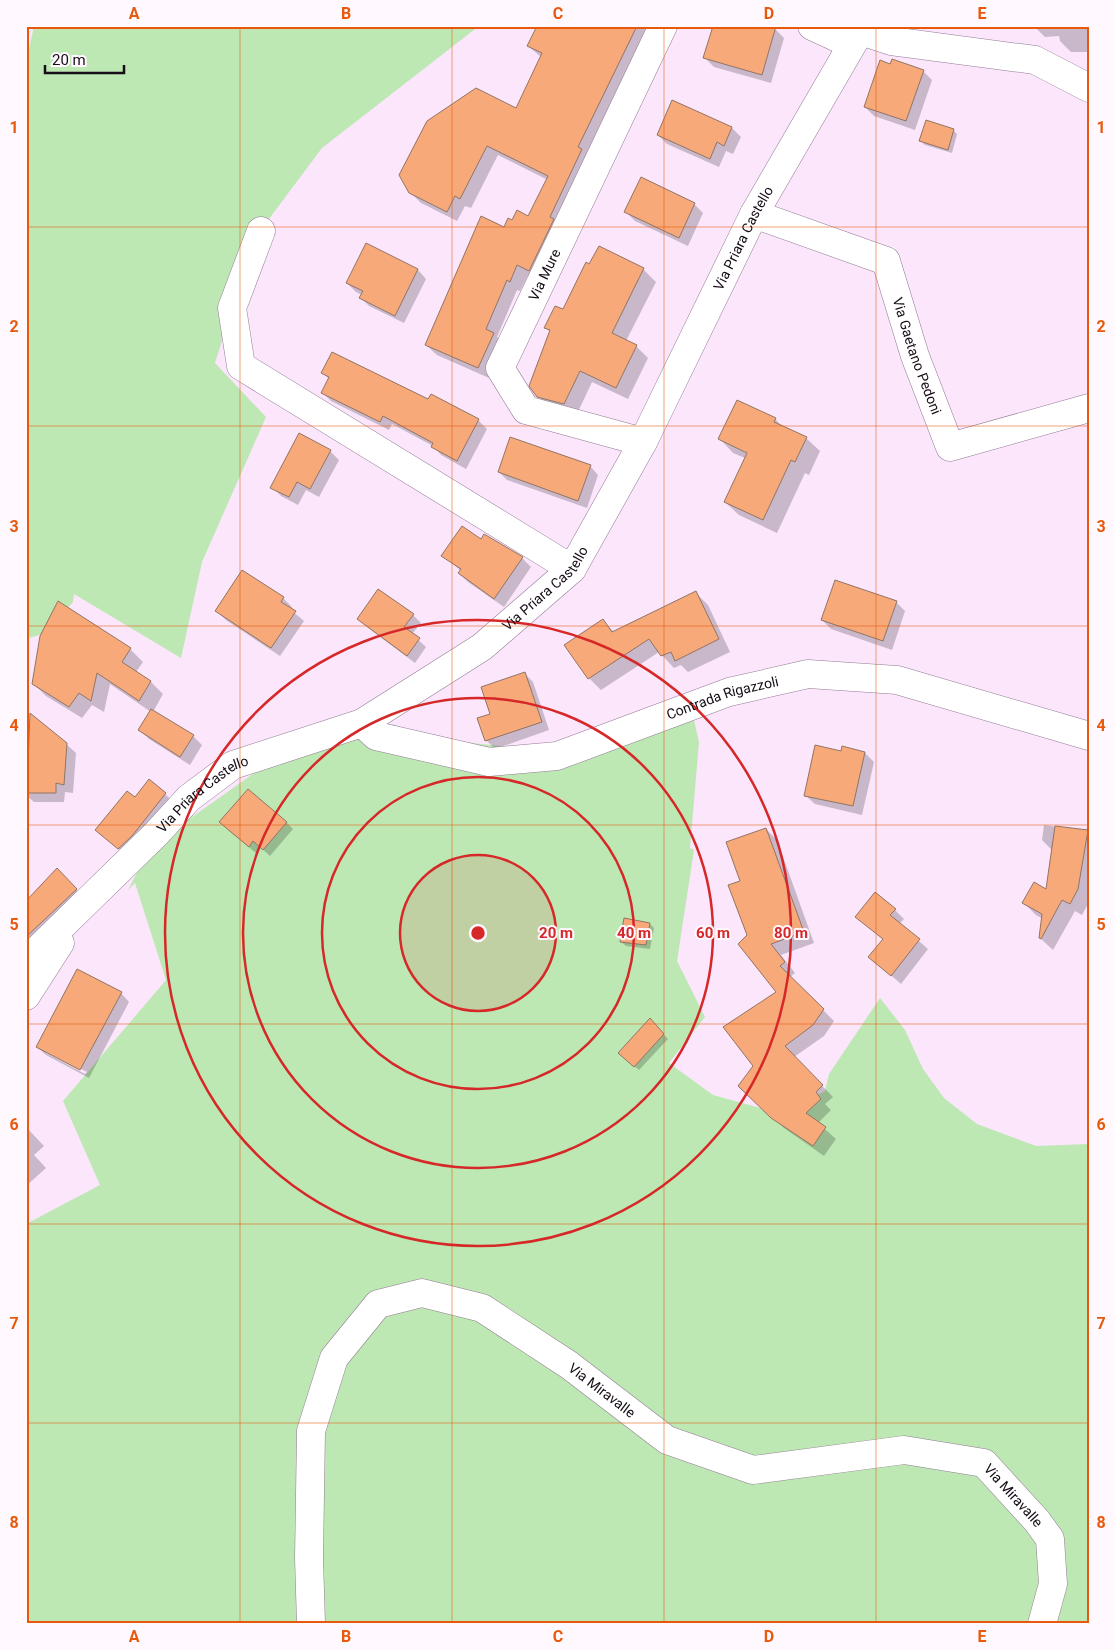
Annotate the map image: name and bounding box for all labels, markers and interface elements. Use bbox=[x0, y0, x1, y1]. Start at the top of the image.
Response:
text: A bbox=[129, 4, 140, 23]
text: B bbox=[341, 4, 351, 23]
text: C bbox=[553, 4, 563, 23]
text: D bbox=[764, 4, 774, 23]
text: E bbox=[978, 4, 987, 23]
scale bar bbox=[45, 42, 124, 74]
text: 20 m bbox=[52, 51, 86, 69]
text: 1 bbox=[9, 118, 19, 137]
text: 1 bbox=[1096, 118, 1106, 137]
street label: Via Priara Castello bbox=[710, 183, 776, 293]
street label: Via Mure bbox=[525, 246, 564, 303]
street label: Via Gaetano Pedoni bbox=[890, 296, 945, 417]
text: 2 bbox=[9, 317, 19, 336]
text: 2 bbox=[1096, 317, 1106, 336]
text: 3 bbox=[9, 517, 19, 536]
text: 3 bbox=[1096, 517, 1106, 536]
street label: Via Priara Castello bbox=[499, 543, 591, 634]
street label: Contrada Rigazzoli bbox=[664, 673, 780, 723]
text: 4 bbox=[9, 716, 19, 735]
text: 4 bbox=[1096, 716, 1106, 735]
street label: Via Priara Castello bbox=[153, 753, 250, 836]
text: 5 bbox=[9, 915, 19, 934]
text: 5 bbox=[1096, 915, 1106, 934]
centre of rings bbox=[469, 924, 487, 942]
text: 20 m bbox=[539, 924, 573, 942]
text: 40 m bbox=[617, 924, 651, 942]
text: 60 m bbox=[696, 924, 730, 942]
text: 80 m bbox=[774, 924, 808, 942]
text: 6 bbox=[9, 1115, 19, 1134]
text: 6 bbox=[1096, 1115, 1106, 1134]
text: 7 bbox=[9, 1314, 19, 1333]
text: 7 bbox=[1096, 1314, 1106, 1333]
street label: Via Miravalle bbox=[566, 1360, 638, 1421]
street label: Via Miravalle bbox=[981, 1460, 1046, 1530]
text: 8 bbox=[9, 1513, 19, 1532]
text: 8 bbox=[1096, 1513, 1106, 1532]
text: A bbox=[129, 1627, 140, 1646]
text: B bbox=[341, 1627, 351, 1646]
text: C bbox=[553, 1627, 563, 1646]
text: D bbox=[764, 1627, 774, 1646]
text: E bbox=[978, 1627, 987, 1646]

